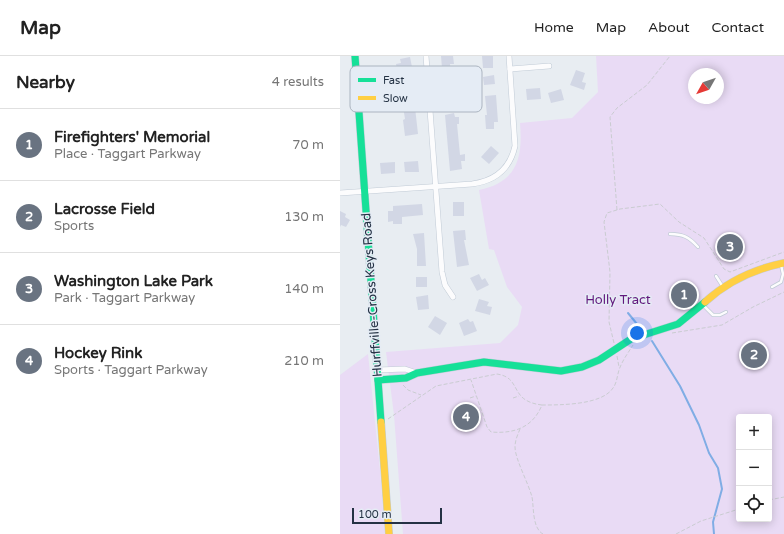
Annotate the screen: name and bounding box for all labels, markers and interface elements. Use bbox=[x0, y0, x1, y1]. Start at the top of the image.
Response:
text: Map bbox=[20, 17, 61, 39]
text: Home bbox=[534, 19, 574, 36]
text: Map bbox=[596, 19, 626, 36]
text: About bbox=[648, 19, 690, 36]
text: Contact bbox=[712, 19, 764, 36]
legend bbox=[350, 66, 482, 112]
north arrow bbox=[688, 68, 724, 104]
text: Nearby bbox=[16, 72, 75, 93]
text: 4 results bbox=[272, 74, 324, 90]
text: Fast bbox=[383, 74, 404, 87]
text: Slow bbox=[383, 92, 408, 105]
text: Firefighters' Memorial bbox=[54, 128, 210, 146]
text: 1 bbox=[25, 137, 33, 153]
text: 70 m bbox=[292, 137, 324, 153]
text: Place · Taggart Parkway bbox=[54, 146, 201, 162]
text: Lacrosse Field bbox=[54, 200, 155, 218]
text: 2 bbox=[25, 209, 33, 225]
text: 130 m bbox=[284, 209, 324, 225]
street label: Hurffville-Cross Keys Road bbox=[358, 212, 386, 378]
text: Sports bbox=[54, 218, 94, 234]
pin: 3 bbox=[717, 232, 743, 262]
text: Washington Lake Park bbox=[54, 272, 213, 290]
pin: 1 bbox=[671, 280, 697, 310]
text: 3 bbox=[25, 281, 33, 297]
text: 140 m bbox=[284, 281, 324, 297]
text: Park · Taggart Parkway bbox=[54, 290, 195, 306]
park label: Holly Tract bbox=[585, 292, 651, 308]
your location bbox=[627, 323, 647, 343]
pin: 2 bbox=[741, 340, 767, 370]
text: Hockey Rink bbox=[54, 344, 142, 362]
text: 4 bbox=[25, 353, 33, 369]
text: 210 m bbox=[284, 353, 324, 369]
text: Sports · Taggart Parkway bbox=[54, 362, 208, 378]
pin: 4 bbox=[453, 402, 479, 432]
map controls bbox=[736, 414, 772, 522]
button: + bbox=[736, 414, 772, 450]
button: − bbox=[736, 450, 772, 486]
button: locate bbox=[736, 486, 772, 522]
scale bar bbox=[352, 506, 442, 525]
text: 100 m bbox=[358, 508, 392, 521]

